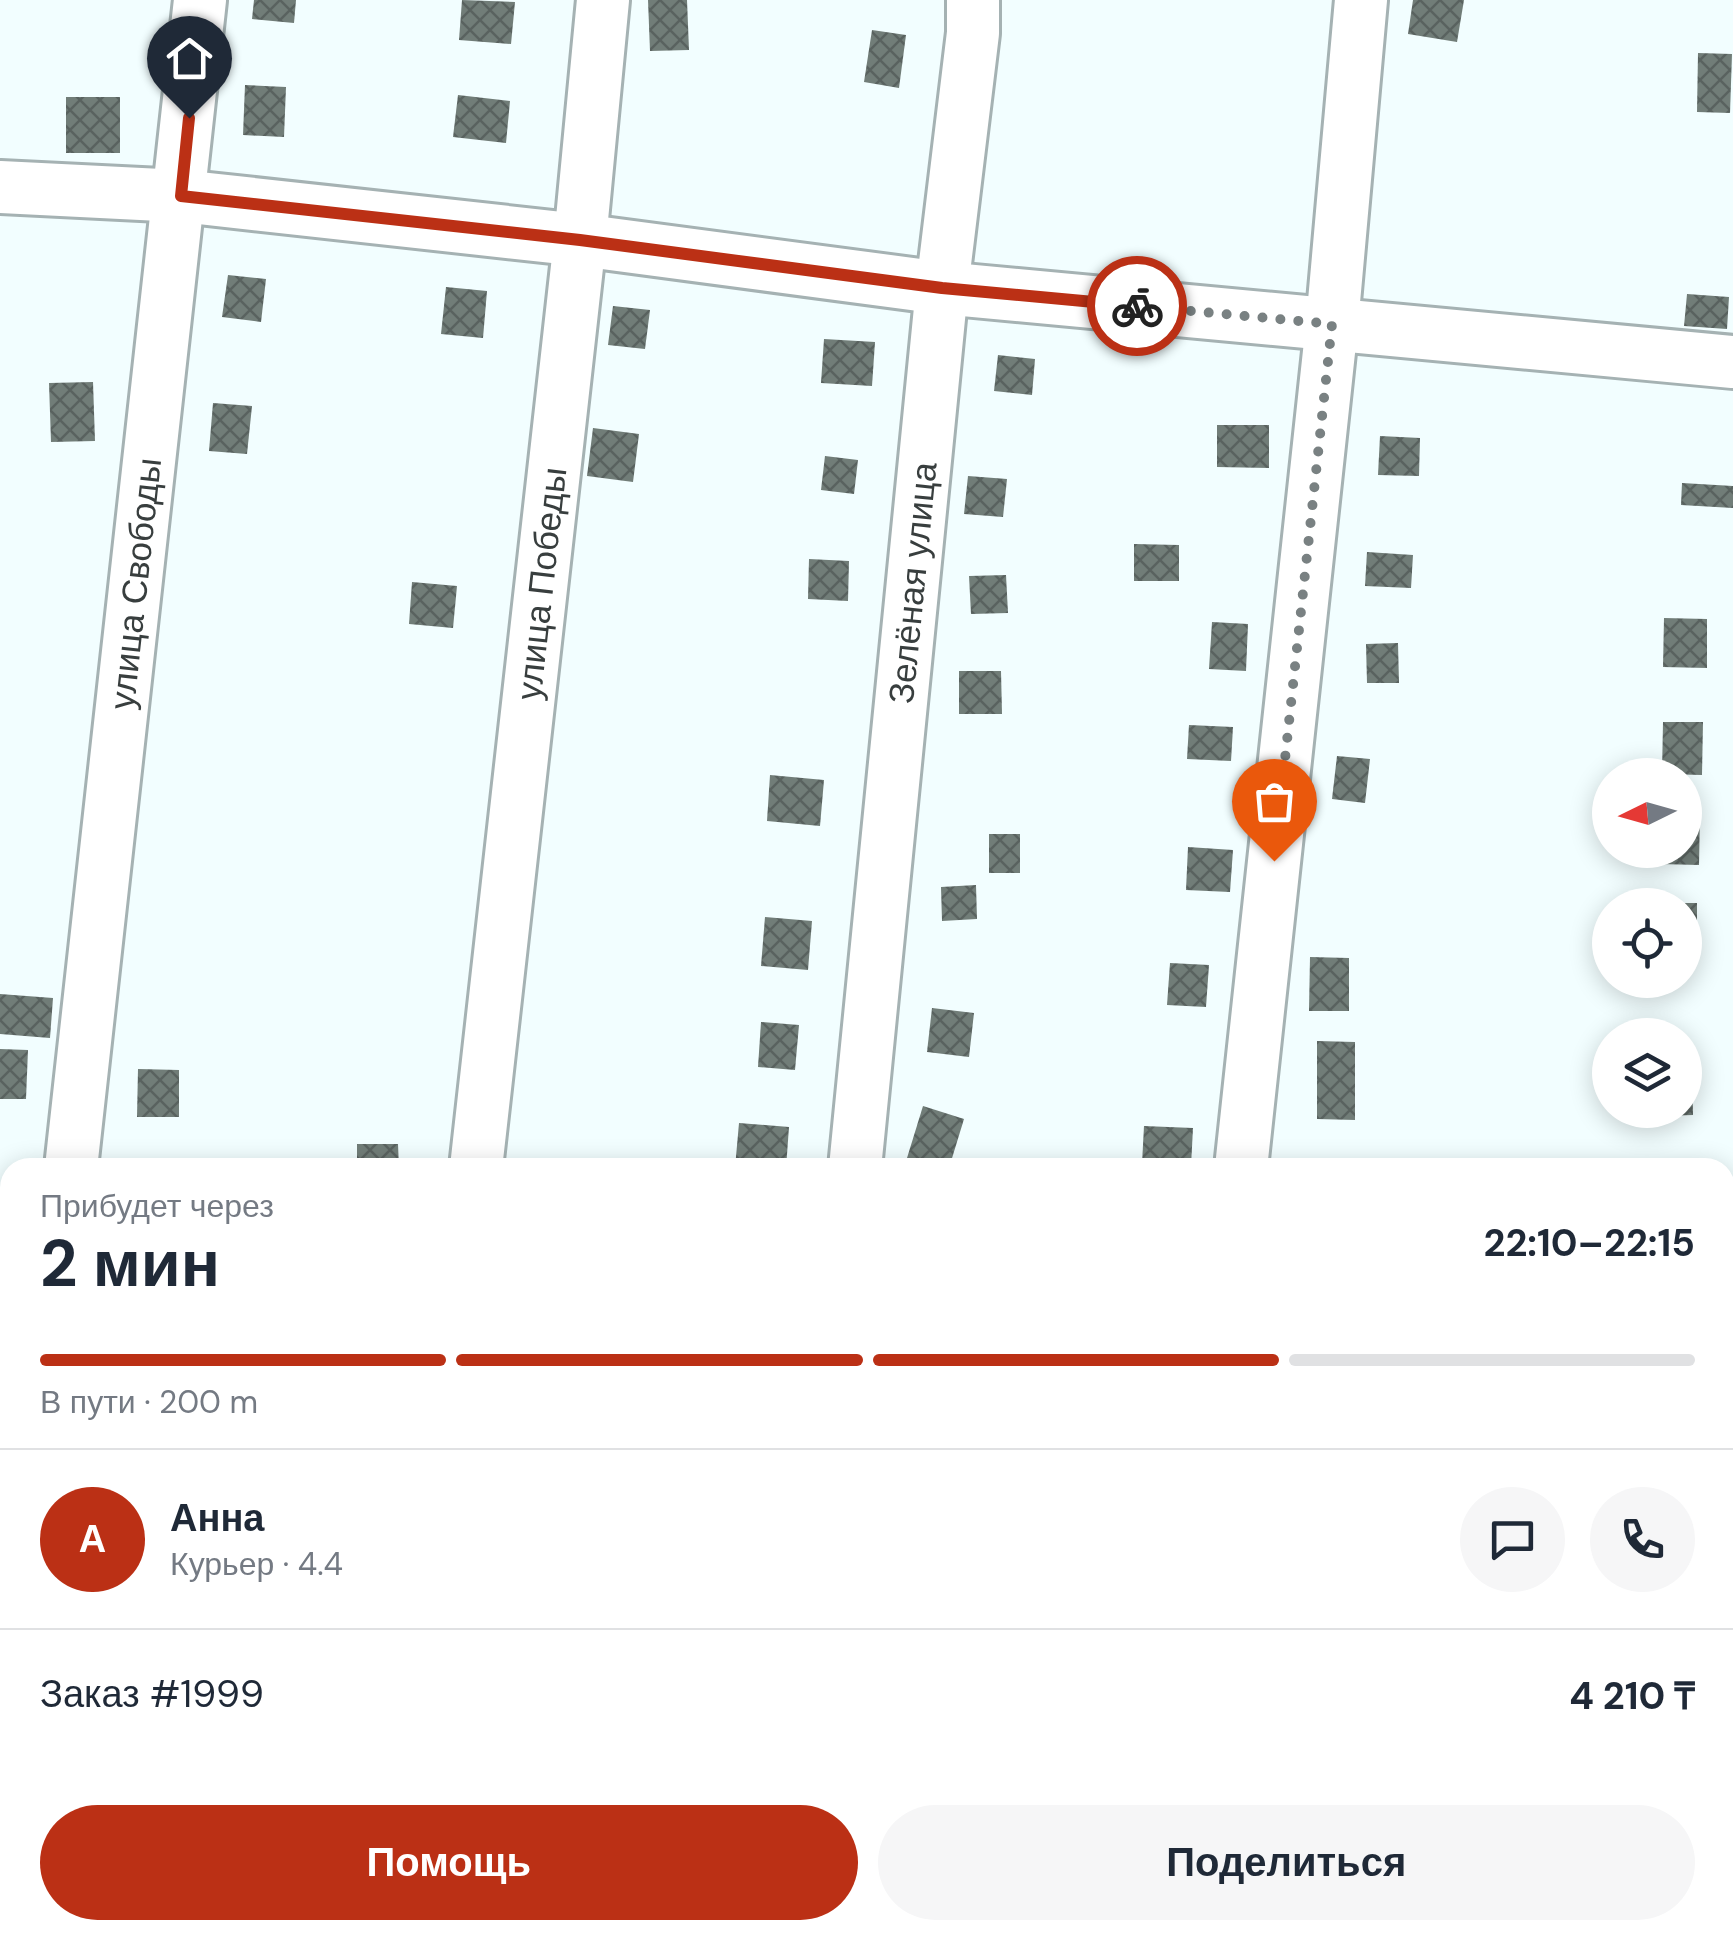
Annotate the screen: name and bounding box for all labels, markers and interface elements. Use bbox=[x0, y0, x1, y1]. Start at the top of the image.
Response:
pin bbox=[147, 16, 232, 119]
icon: home bbox=[162, 31, 217, 86]
courier bbox=[1087, 256, 1187, 356]
icon: bike bbox=[1110, 279, 1165, 334]
street label: улица Свободы bbox=[99, 455, 172, 712]
street label: Зелёная улица bbox=[878, 459, 948, 706]
street label: улица Победы bbox=[506, 465, 577, 703]
north arrow bbox=[1592, 758, 1702, 868]
map controls bbox=[1592, 758, 1702, 1128]
pin bbox=[1232, 759, 1317, 862]
icon: bag bbox=[1247, 774, 1302, 829]
button: locate bbox=[1592, 888, 1702, 998]
button: layers bbox=[1592, 1018, 1702, 1128]
text: Прибудет через bbox=[40, 1185, 274, 1227]
text: 22:10–22:15 bbox=[1483, 1218, 1695, 1268]
text: 2 мин bbox=[40, 1222, 220, 1306]
text: В пути · 200 m bbox=[40, 1381, 258, 1423]
button: chat bbox=[1460, 1487, 1565, 1592]
button: phone bbox=[1590, 1487, 1695, 1592]
text: Анна bbox=[170, 1493, 264, 1543]
text: А bbox=[79, 1514, 106, 1564]
text: Курьер · 4.4 bbox=[170, 1543, 343, 1585]
text: Заказ #1999 bbox=[40, 1669, 264, 1719]
text: 4 210 ₸ bbox=[1569, 1671, 1695, 1721]
button: Помощь bbox=[40, 1805, 858, 1920]
button: Поделиться bbox=[878, 1805, 1695, 1920]

